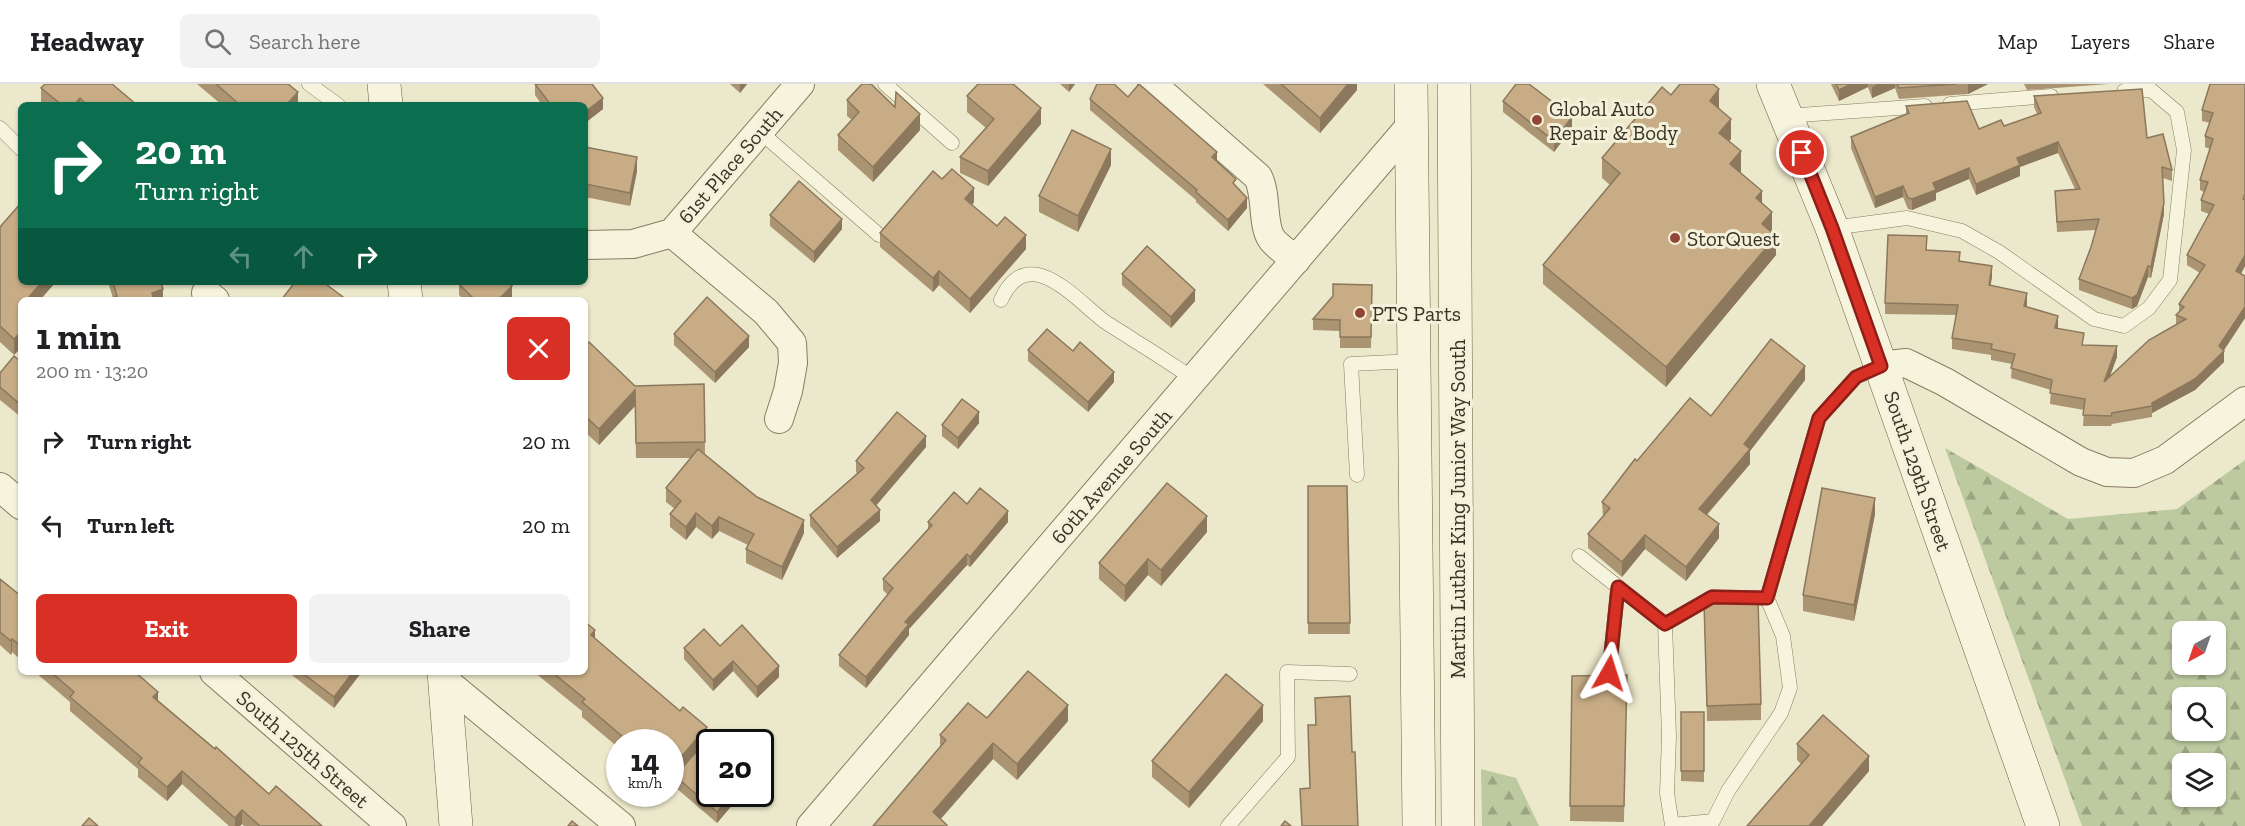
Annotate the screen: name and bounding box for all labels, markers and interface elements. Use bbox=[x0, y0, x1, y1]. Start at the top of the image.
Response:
search box bbox=[180, 14, 600, 68]
text: Headway bbox=[30, 25, 144, 58]
icon: search bbox=[201, 25, 234, 58]
text: Search here bbox=[249, 28, 360, 55]
text: Map bbox=[1998, 29, 2038, 54]
text: Layers bbox=[2071, 29, 2130, 54]
text: Share bbox=[2163, 29, 2215, 54]
place label: Global Auto Repair & Body bbox=[1549, 96, 1678, 145]
street label: 61st Place South bbox=[673, 101, 788, 228]
marker: Global Auto Repair & Body bbox=[1530, 113, 1544, 127]
text: 20 m bbox=[135, 124, 226, 175]
icon: right bbox=[36, 126, 114, 204]
pin bbox=[1776, 127, 1827, 178]
icon: arrive bbox=[1785, 136, 1818, 169]
text: Turn right bbox=[135, 175, 259, 207]
place label: StorQuest bbox=[1687, 226, 1780, 251]
marker: StorQuest bbox=[1668, 231, 1682, 245]
icon: left bbox=[224, 240, 257, 273]
icon: ahead bbox=[287, 240, 320, 273]
icon: right bbox=[350, 240, 383, 273]
place label: PTS Parts bbox=[1372, 301, 1461, 326]
marker: PTS Parts bbox=[1353, 306, 1367, 320]
text: 1 min bbox=[36, 315, 121, 358]
button: close bbox=[507, 317, 570, 380]
street label: Martin Luther King Junior Way South bbox=[1445, 339, 1470, 679]
text: 200 m · 13:20 bbox=[36, 359, 148, 383]
street label: South 129th Street bbox=[1879, 388, 1957, 554]
street label: 60th Avenue South bbox=[1045, 403, 1177, 549]
icon: right bbox=[36, 425, 69, 458]
text: Turn right bbox=[87, 428, 191, 455]
text: 20 m bbox=[522, 428, 570, 455]
icon: left bbox=[36, 509, 69, 542]
text: Turn left bbox=[87, 512, 174, 539]
text: 20 m bbox=[522, 512, 570, 539]
button: Exit bbox=[36, 594, 297, 663]
button: Share bbox=[309, 594, 570, 663]
north arrow bbox=[2172, 621, 2226, 675]
map controls bbox=[2172, 621, 2226, 807]
position arrow bbox=[1577, 641, 1641, 705]
street label: South 125th Street bbox=[232, 685, 374, 813]
button: search bbox=[2172, 687, 2226, 741]
speed limit sign: 20 bbox=[696, 729, 774, 807]
text: 14 bbox=[630, 743, 660, 779]
button: layers bbox=[2172, 753, 2226, 807]
text: km/h bbox=[628, 774, 662, 792]

